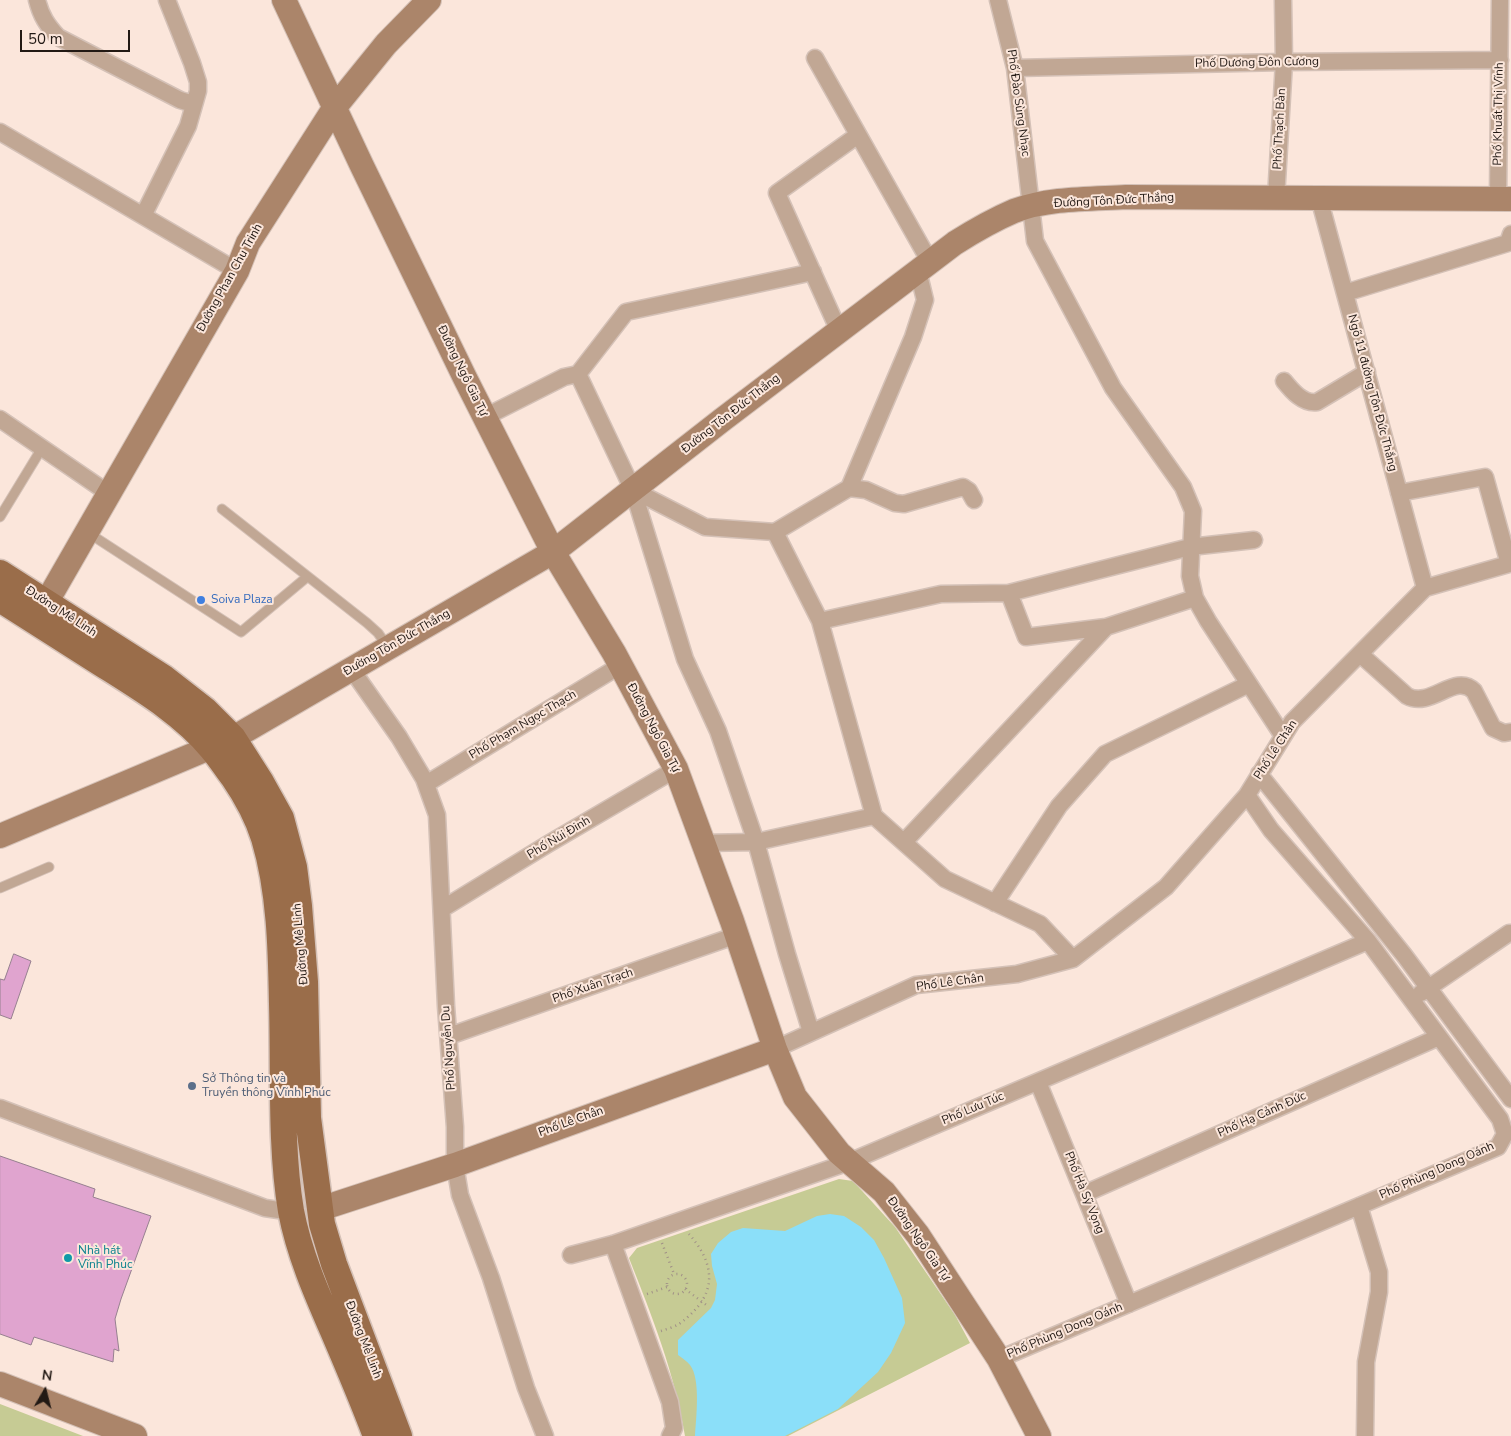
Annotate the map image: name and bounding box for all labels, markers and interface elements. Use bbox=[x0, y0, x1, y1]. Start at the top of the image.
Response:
scale bar bbox=[22, 20, 132, 52]
text: 50 m bbox=[28, 29, 63, 49]
street label: Phố Đào Sùng Nhạc bbox=[1003, 49, 1033, 157]
street label: Phố Dương Đôn Cương bbox=[1195, 55, 1319, 71]
street label: Phố Khuất Thị Vĩnh bbox=[1491, 62, 1507, 166]
street label: Phố Thạch Bàn bbox=[1271, 88, 1289, 170]
street label: Đường Tôn Đức Thắng bbox=[1053, 191, 1175, 211]
street label: Đường Phan Chu Trinh bbox=[194, 221, 266, 335]
street label: Ngõ 11 đường Tôn Đức Thắng bbox=[1344, 313, 1400, 473]
street label: Đường Ngô Gia Tự bbox=[434, 323, 490, 419]
street label: Đường Tôn Đức Thắng bbox=[679, 371, 783, 457]
street label: Đường Mê Linh bbox=[23, 584, 99, 640]
place label: Soiva Plaza bbox=[211, 593, 273, 607]
marker: Soiva Plaza bbox=[195, 594, 207, 606]
street label: Đường Tôn Đức Thắng bbox=[341, 607, 453, 679]
street label: Đường Ngô Gia Tự bbox=[623, 681, 683, 775]
street label: Phố Phạm Ngọc Thạch bbox=[467, 687, 579, 763]
street label: Phố Lê Chân bbox=[1251, 717, 1301, 783]
street label: Phố Núi Đinh bbox=[525, 814, 593, 862]
street label: Đường Mê Linh bbox=[290, 903, 312, 985]
street label: Phố Xuân Trạch bbox=[551, 965, 635, 1007]
street label: Phố Lê Chân bbox=[915, 971, 985, 995]
street label: Phố Nguyễn Du bbox=[439, 1005, 459, 1091]
place label: Sở Thông tin và Truyền thông Vĩnh Phúc bbox=[202, 1072, 331, 1100]
marker: Sở Thông tin và Truyền thông Vĩnh Phúc bbox=[186, 1080, 198, 1092]
street label: Phố Hạ Cảnh Đức bbox=[1216, 1089, 1308, 1141]
street label: Phố Lưu Túc bbox=[940, 1090, 1006, 1128]
street label: Phố Lê Chân bbox=[537, 1104, 605, 1140]
street label: Phố Phùng Dong Oánh bbox=[1377, 1139, 1497, 1203]
street label: Phố Hà Sỹ Vọng bbox=[1061, 1150, 1107, 1236]
street label: Đường Ngô Gia Tự bbox=[884, 1194, 952, 1284]
place label: Nhà hát Vĩnh Phúc bbox=[78, 1244, 132, 1272]
marker: Nhà hát Vĩnh Phúc bbox=[62, 1252, 74, 1264]
street label: Đường Mê Linh bbox=[342, 1299, 384, 1381]
street label: Phố Phùng Dong Oánh bbox=[1005, 1300, 1125, 1362]
north arrow bbox=[20, 1366, 70, 1416]
text: N bbox=[41, 1366, 54, 1386]

